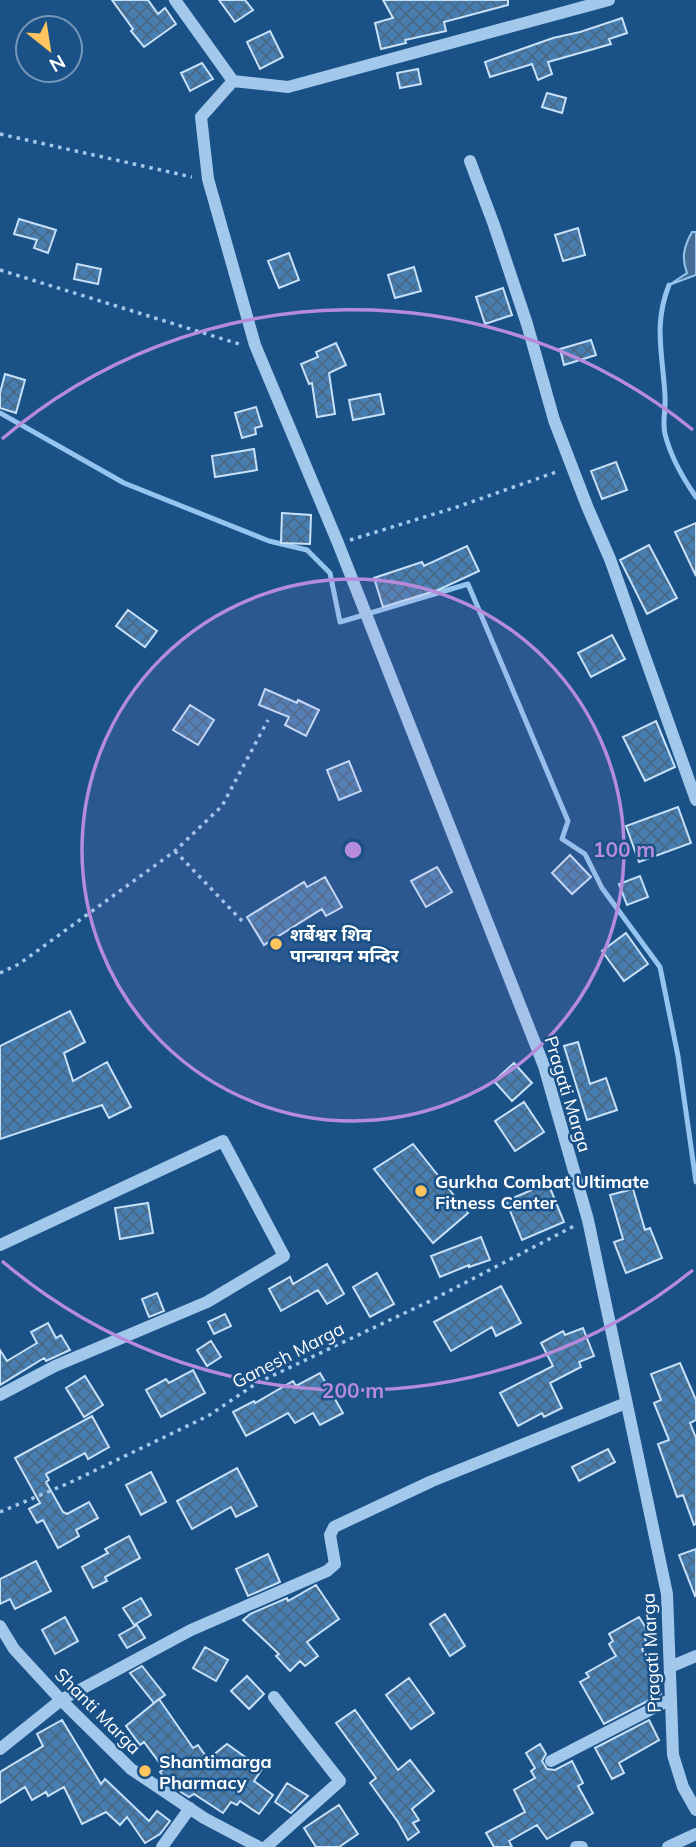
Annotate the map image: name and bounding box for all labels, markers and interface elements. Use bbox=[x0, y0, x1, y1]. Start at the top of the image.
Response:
north arrow bbox=[14, 14, 84, 84]
text: N bbox=[45, 50, 70, 78]
text: 100 m bbox=[593, 836, 655, 862]
centre of rings bbox=[341, 838, 365, 862]
place label: शर्बेश्वर शिव पान्चायन मन्दिर bbox=[290, 923, 400, 967]
marker: शर्बेश्वर शिव पान्चायन मन्दिर bbox=[268, 936, 284, 952]
street label: Pragati Marga bbox=[539, 1033, 597, 1155]
place label: Gurkha Combat Ultimate Fitness Center bbox=[435, 1170, 649, 1214]
marker: Gurkha Combat Ultimate Fitness Center bbox=[413, 1183, 429, 1199]
street label: Ganesh Marga bbox=[228, 1317, 348, 1393]
text: 200 m bbox=[322, 1377, 384, 1403]
street label: Pragati Marga bbox=[636, 1592, 666, 1714]
street label: Shanti Marga bbox=[50, 1663, 146, 1759]
place label: Shantimarga Pharmacy bbox=[159, 1750, 272, 1794]
marker: Shantimarga Pharmacy bbox=[137, 1763, 153, 1779]

